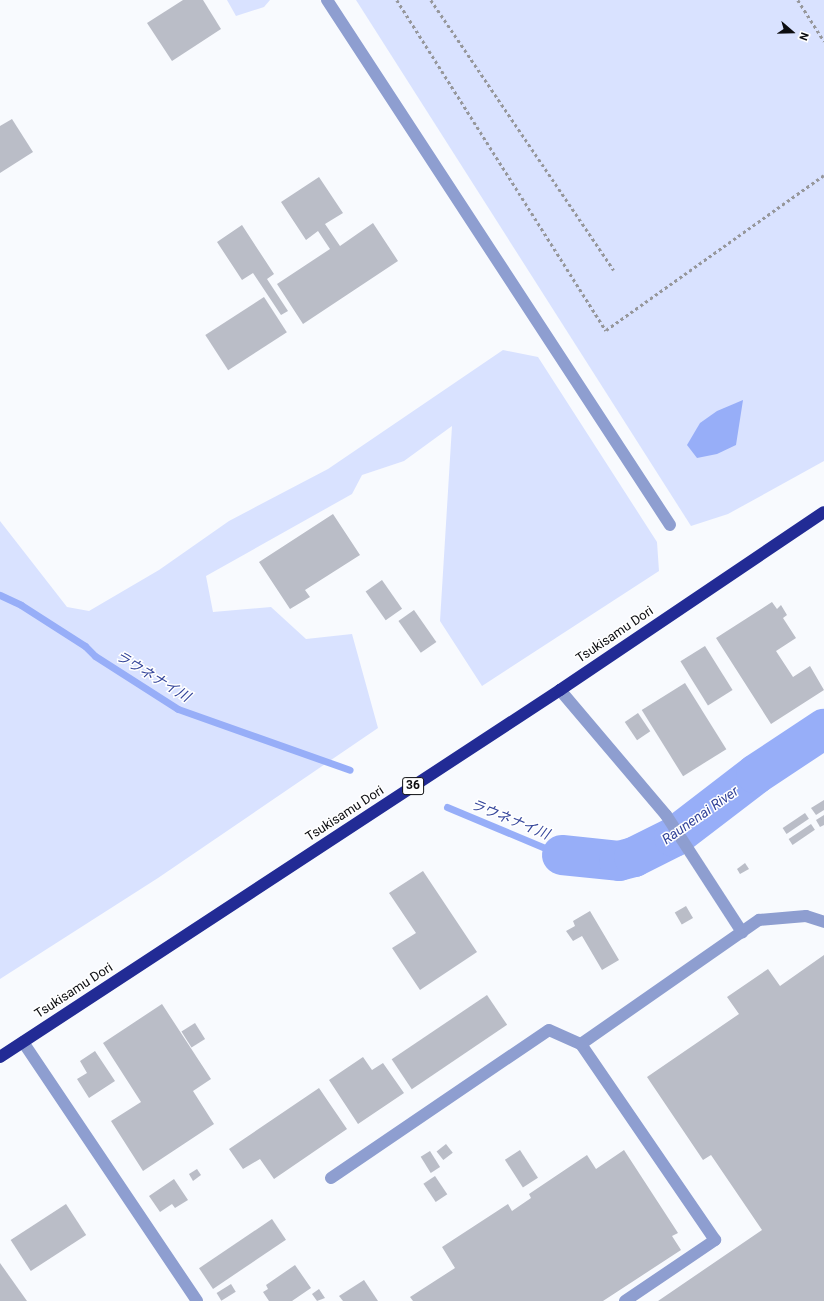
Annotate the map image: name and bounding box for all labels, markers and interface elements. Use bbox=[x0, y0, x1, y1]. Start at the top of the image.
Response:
north arrow bbox=[772, 12, 812, 52]
text: N bbox=[796, 30, 811, 42]
street label: Tsukisamu Dori bbox=[573, 603, 657, 667]
water label: ラウネナイ川 bbox=[113, 647, 193, 705]
road number: 36 bbox=[402, 776, 424, 796]
water label: Raunenai River bbox=[659, 782, 741, 848]
street label: Tsukisamu Dori bbox=[303, 783, 387, 845]
water label: ラウネナイ川 bbox=[468, 795, 552, 843]
street label: Tsukisamu Dori bbox=[32, 960, 116, 1022]

